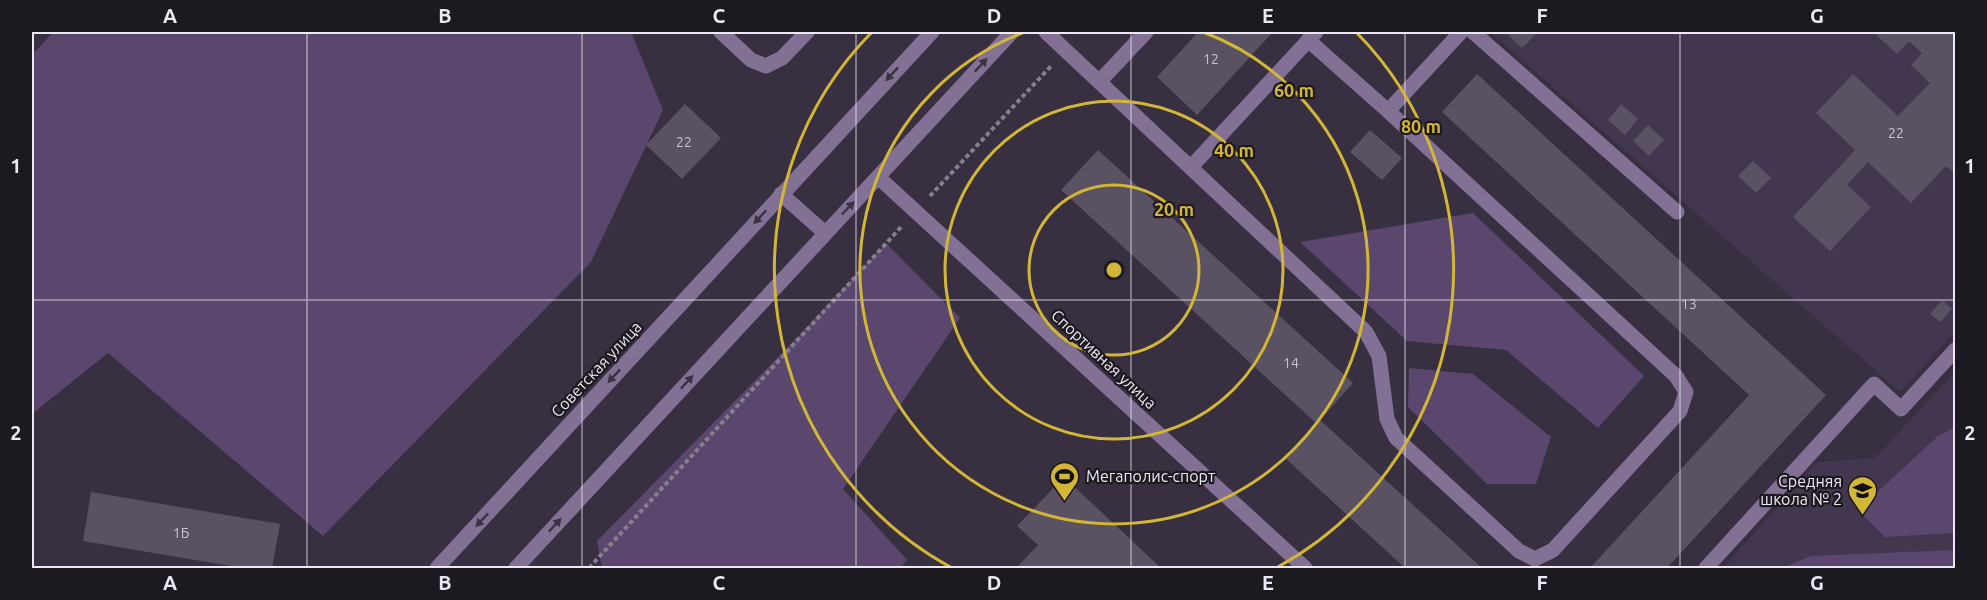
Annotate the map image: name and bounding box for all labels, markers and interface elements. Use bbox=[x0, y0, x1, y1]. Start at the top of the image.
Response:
text: A bbox=[163, 4, 177, 27]
text: B bbox=[438, 4, 452, 27]
text: C bbox=[713, 4, 726, 27]
text: D bbox=[987, 4, 1001, 27]
text: E bbox=[1262, 4, 1274, 27]
text: F bbox=[1536, 4, 1548, 27]
text: G bbox=[1810, 4, 1824, 27]
house number: 12 bbox=[1203, 51, 1219, 67]
one-way arrow bbox=[974, 58, 987, 73]
one-way arrow bbox=[886, 67, 900, 81]
text: 60 m bbox=[1274, 80, 1314, 100]
text: 80 m bbox=[1401, 116, 1441, 136]
house number: 22 bbox=[1888, 125, 1904, 141]
house number: 22 bbox=[676, 134, 692, 150]
text: 40 m bbox=[1214, 140, 1254, 160]
text: 1 bbox=[10, 154, 22, 177]
text: 1 bbox=[1964, 154, 1976, 177]
text: 20 m bbox=[1154, 199, 1194, 219]
one-way arrow bbox=[841, 200, 855, 215]
one-way arrow bbox=[753, 210, 767, 225]
centre of rings bbox=[1104, 260, 1124, 280]
house number: 13 bbox=[1681, 296, 1697, 312]
street label: Спортивная улица bbox=[1048, 306, 1160, 412]
street label: Советская улица bbox=[547, 318, 645, 420]
house number: 14 bbox=[1283, 355, 1299, 371]
one-way arrow bbox=[607, 369, 621, 384]
one-way arrow bbox=[680, 375, 693, 390]
text: 2 bbox=[10, 421, 22, 444]
text: 2 bbox=[1964, 421, 1976, 444]
sports icon: Мегаполис-спорт bbox=[1049, 460, 1081, 502]
place label: Мегаполис-спорт bbox=[1086, 467, 1215, 485]
place label: Средняя школа № 2 bbox=[1760, 472, 1842, 508]
school or university icon: Средняя школа № 2 bbox=[1847, 474, 1879, 516]
one-way arrow bbox=[476, 512, 489, 527]
one-way arrow bbox=[548, 518, 562, 533]
house number: 1Б bbox=[173, 525, 189, 541]
text: A bbox=[163, 571, 177, 594]
text: B bbox=[438, 571, 452, 594]
text: C bbox=[713, 571, 726, 594]
text: D bbox=[987, 571, 1001, 594]
text: E bbox=[1262, 571, 1274, 594]
text: F bbox=[1536, 571, 1548, 594]
text: G bbox=[1810, 571, 1824, 594]

